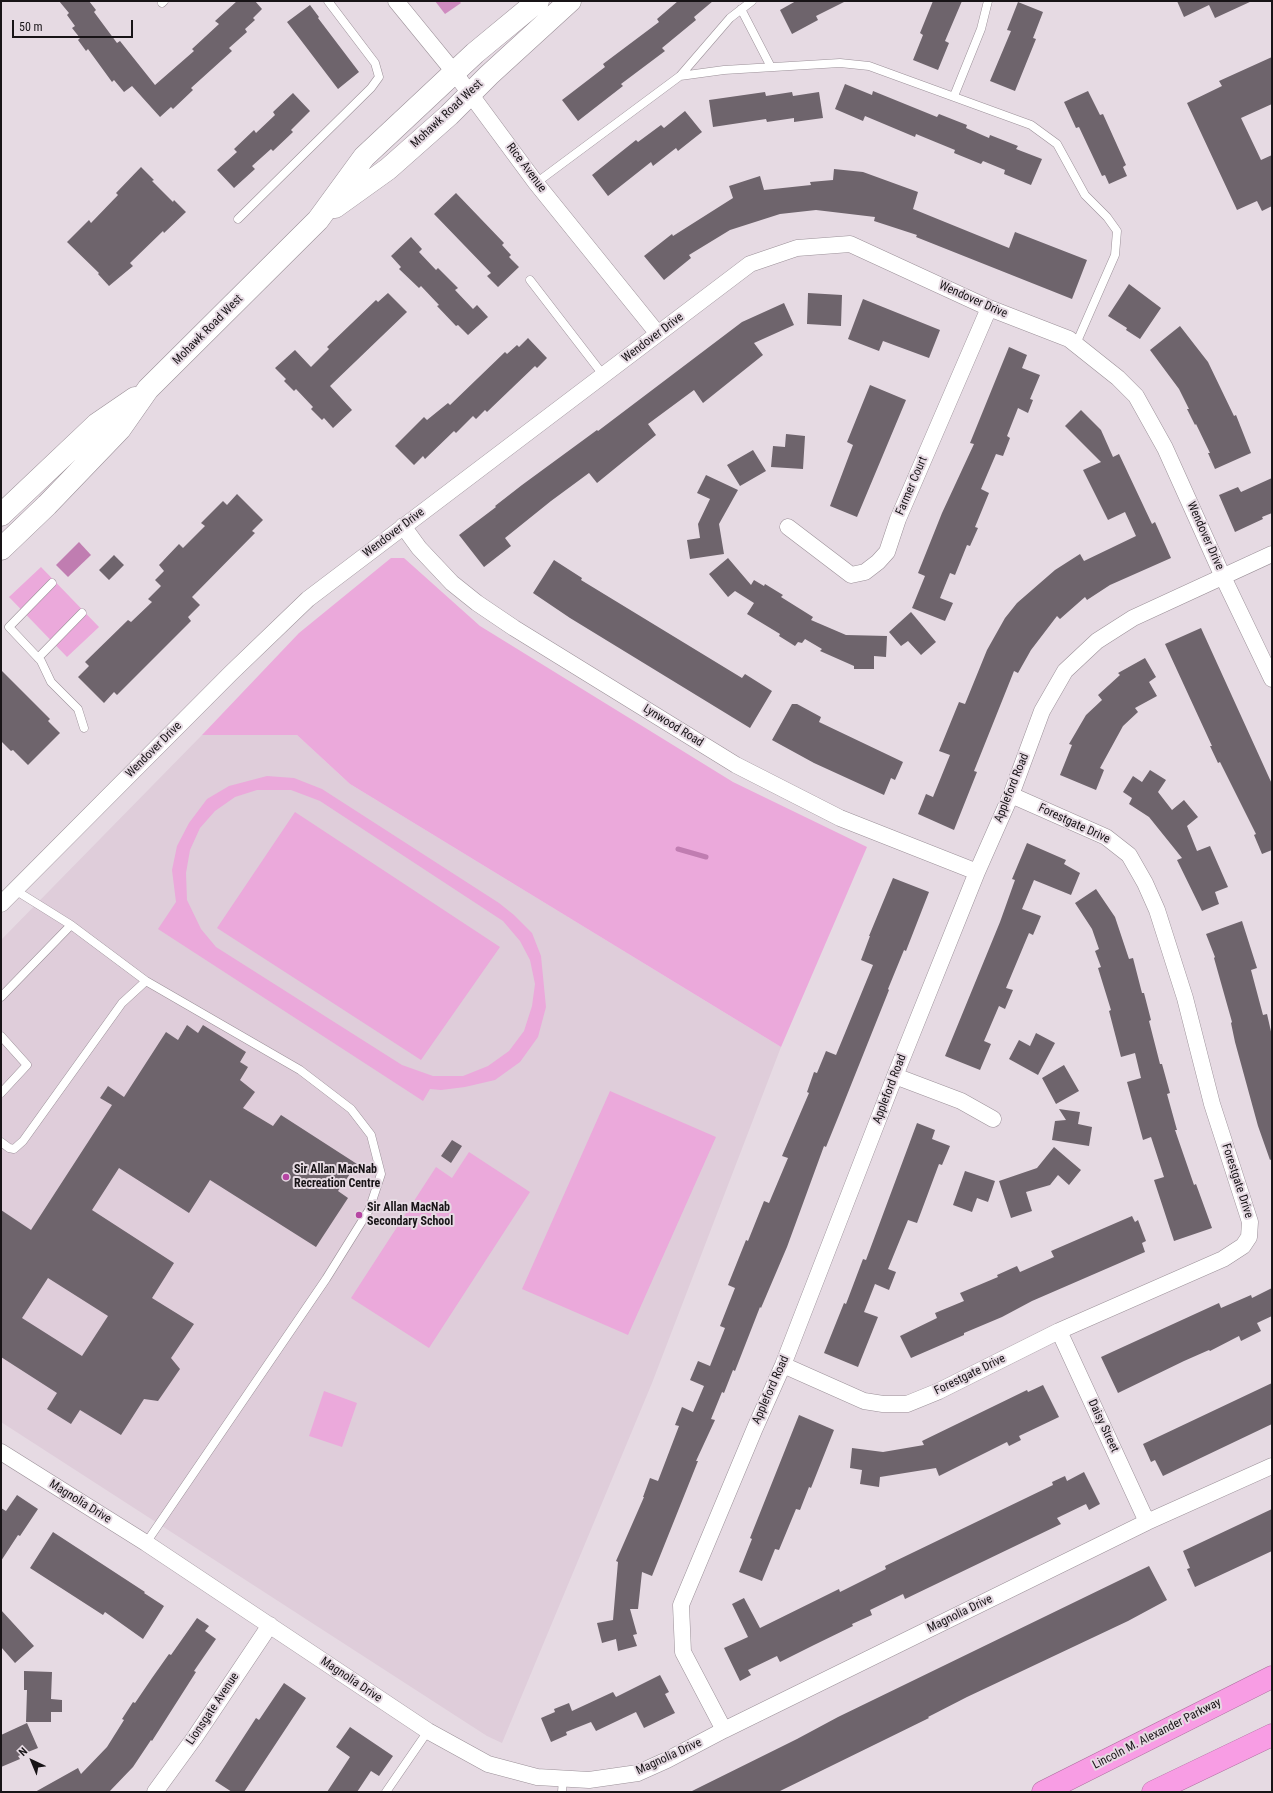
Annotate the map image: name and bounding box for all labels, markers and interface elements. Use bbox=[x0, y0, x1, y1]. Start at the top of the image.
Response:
scale bar bbox=[14, 12, 135, 38]
text: 50 m bbox=[19, 20, 43, 34]
street label: Mohawk Road West bbox=[408, 77, 486, 151]
street label: Rice Avenue bbox=[503, 141, 549, 195]
street label: Wendover Drive bbox=[937, 279, 1009, 321]
street label: Mohawk Road West bbox=[170, 292, 246, 368]
street label: Wendover Drive bbox=[619, 310, 687, 366]
street label: Farmer Court bbox=[893, 455, 931, 517]
street label: Wendover Drive bbox=[1184, 500, 1226, 572]
street label: Wendover Drive bbox=[360, 505, 428, 561]
street label: Lynwood Road bbox=[640, 702, 706, 750]
street label: Wendover Drive bbox=[123, 719, 185, 781]
street label: Appleford Road bbox=[992, 751, 1032, 825]
street label: Forestgate Drive bbox=[1036, 801, 1112, 847]
street label: Appleford Road bbox=[870, 1052, 910, 1126]
street label: Forestgate Drive bbox=[1218, 1142, 1256, 1220]
place label: Sir Allan MacNab Recreation Centre bbox=[294, 1163, 380, 1191]
marker: Sir Allan MacNab Recreation Centre bbox=[281, 1172, 291, 1182]
place label: Sir Allan MacNab Secondary School bbox=[367, 1201, 453, 1229]
marker: Sir Allan MacNab Secondary School bbox=[354, 1210, 364, 1220]
street label: Forestgate Drive bbox=[932, 1352, 1008, 1398]
street label: Appleford Road bbox=[750, 1354, 792, 1426]
street label: Daisy Street bbox=[1084, 1397, 1122, 1455]
street label: Magnolia Drive bbox=[46, 1477, 114, 1527]
street label: Magnolia Drive bbox=[925, 1592, 995, 1636]
street label: Magnolia Drive bbox=[318, 1654, 384, 1706]
street label: Lionsgate Avenue bbox=[184, 1670, 242, 1748]
street label: Lincoln M. Alexander Parkway bbox=[1090, 1695, 1224, 1773]
street label: Magnolia Drive bbox=[634, 1736, 704, 1778]
north arrow bbox=[12, 1741, 52, 1781]
text: N bbox=[16, 1745, 30, 1759]

